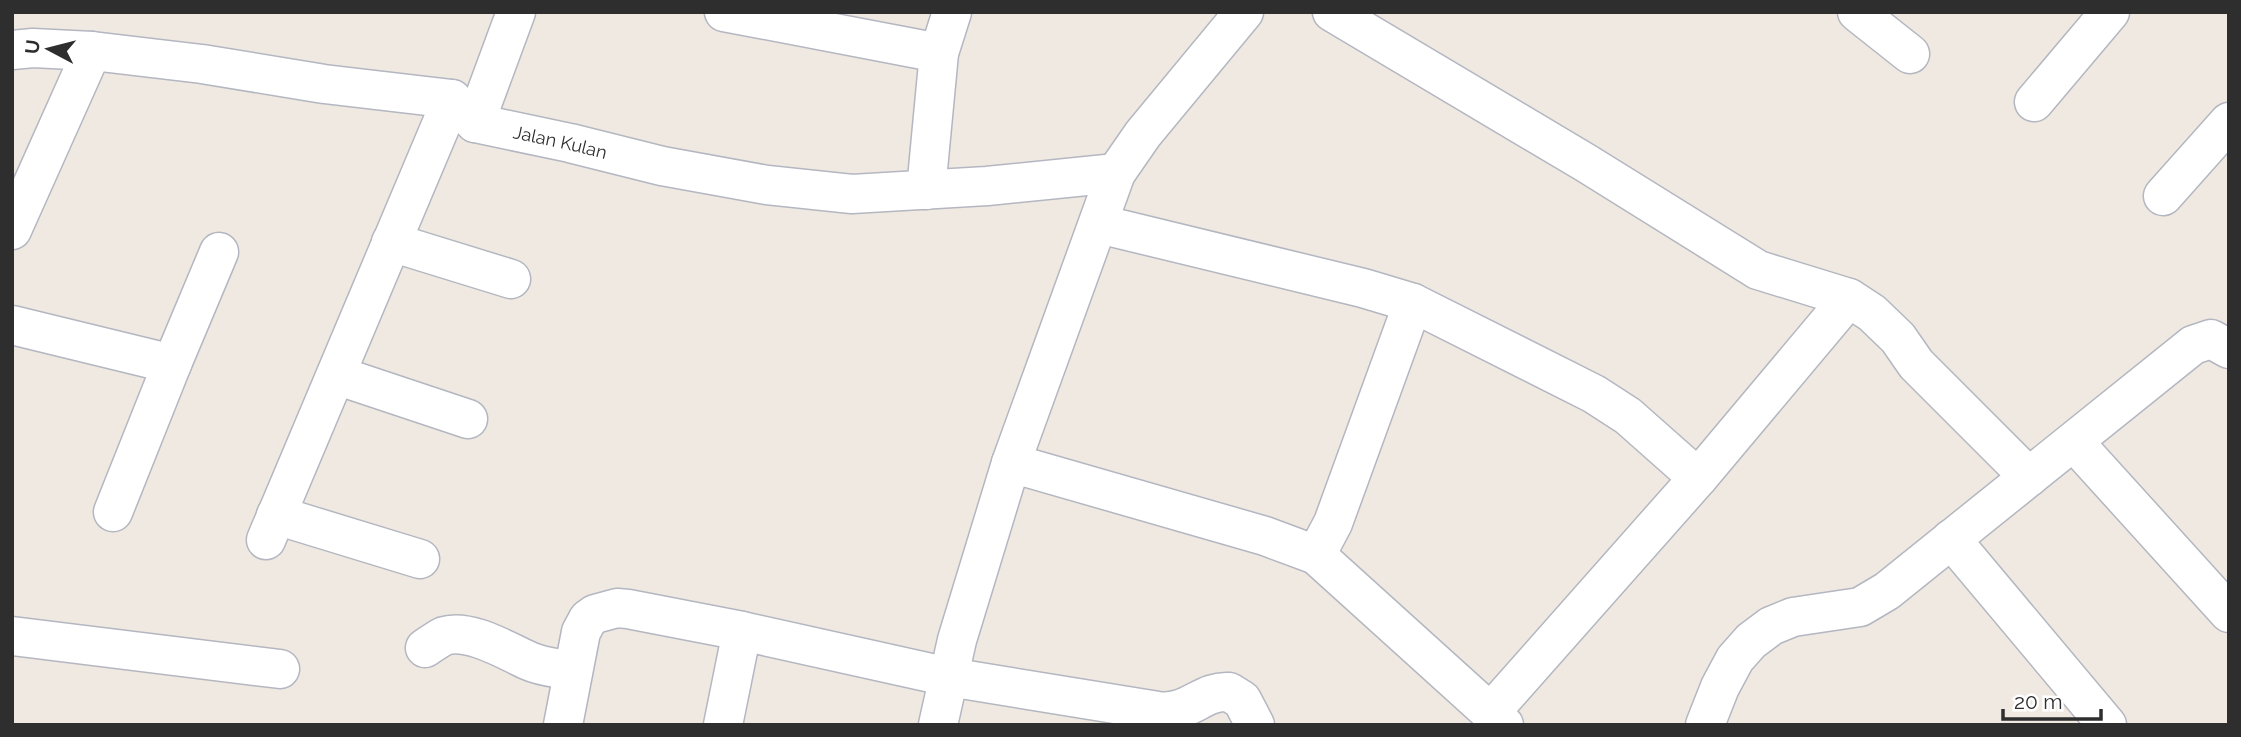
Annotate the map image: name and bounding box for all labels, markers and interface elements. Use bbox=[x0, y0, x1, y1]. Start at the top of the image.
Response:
north arrow bbox=[14, 14, 84, 84]
text: U bbox=[20, 39, 44, 55]
street label: Jalan Kulan bbox=[512, 121, 609, 162]
scale bar bbox=[2003, 678, 2101, 722]
text: 20 m bbox=[2014, 689, 2062, 714]

